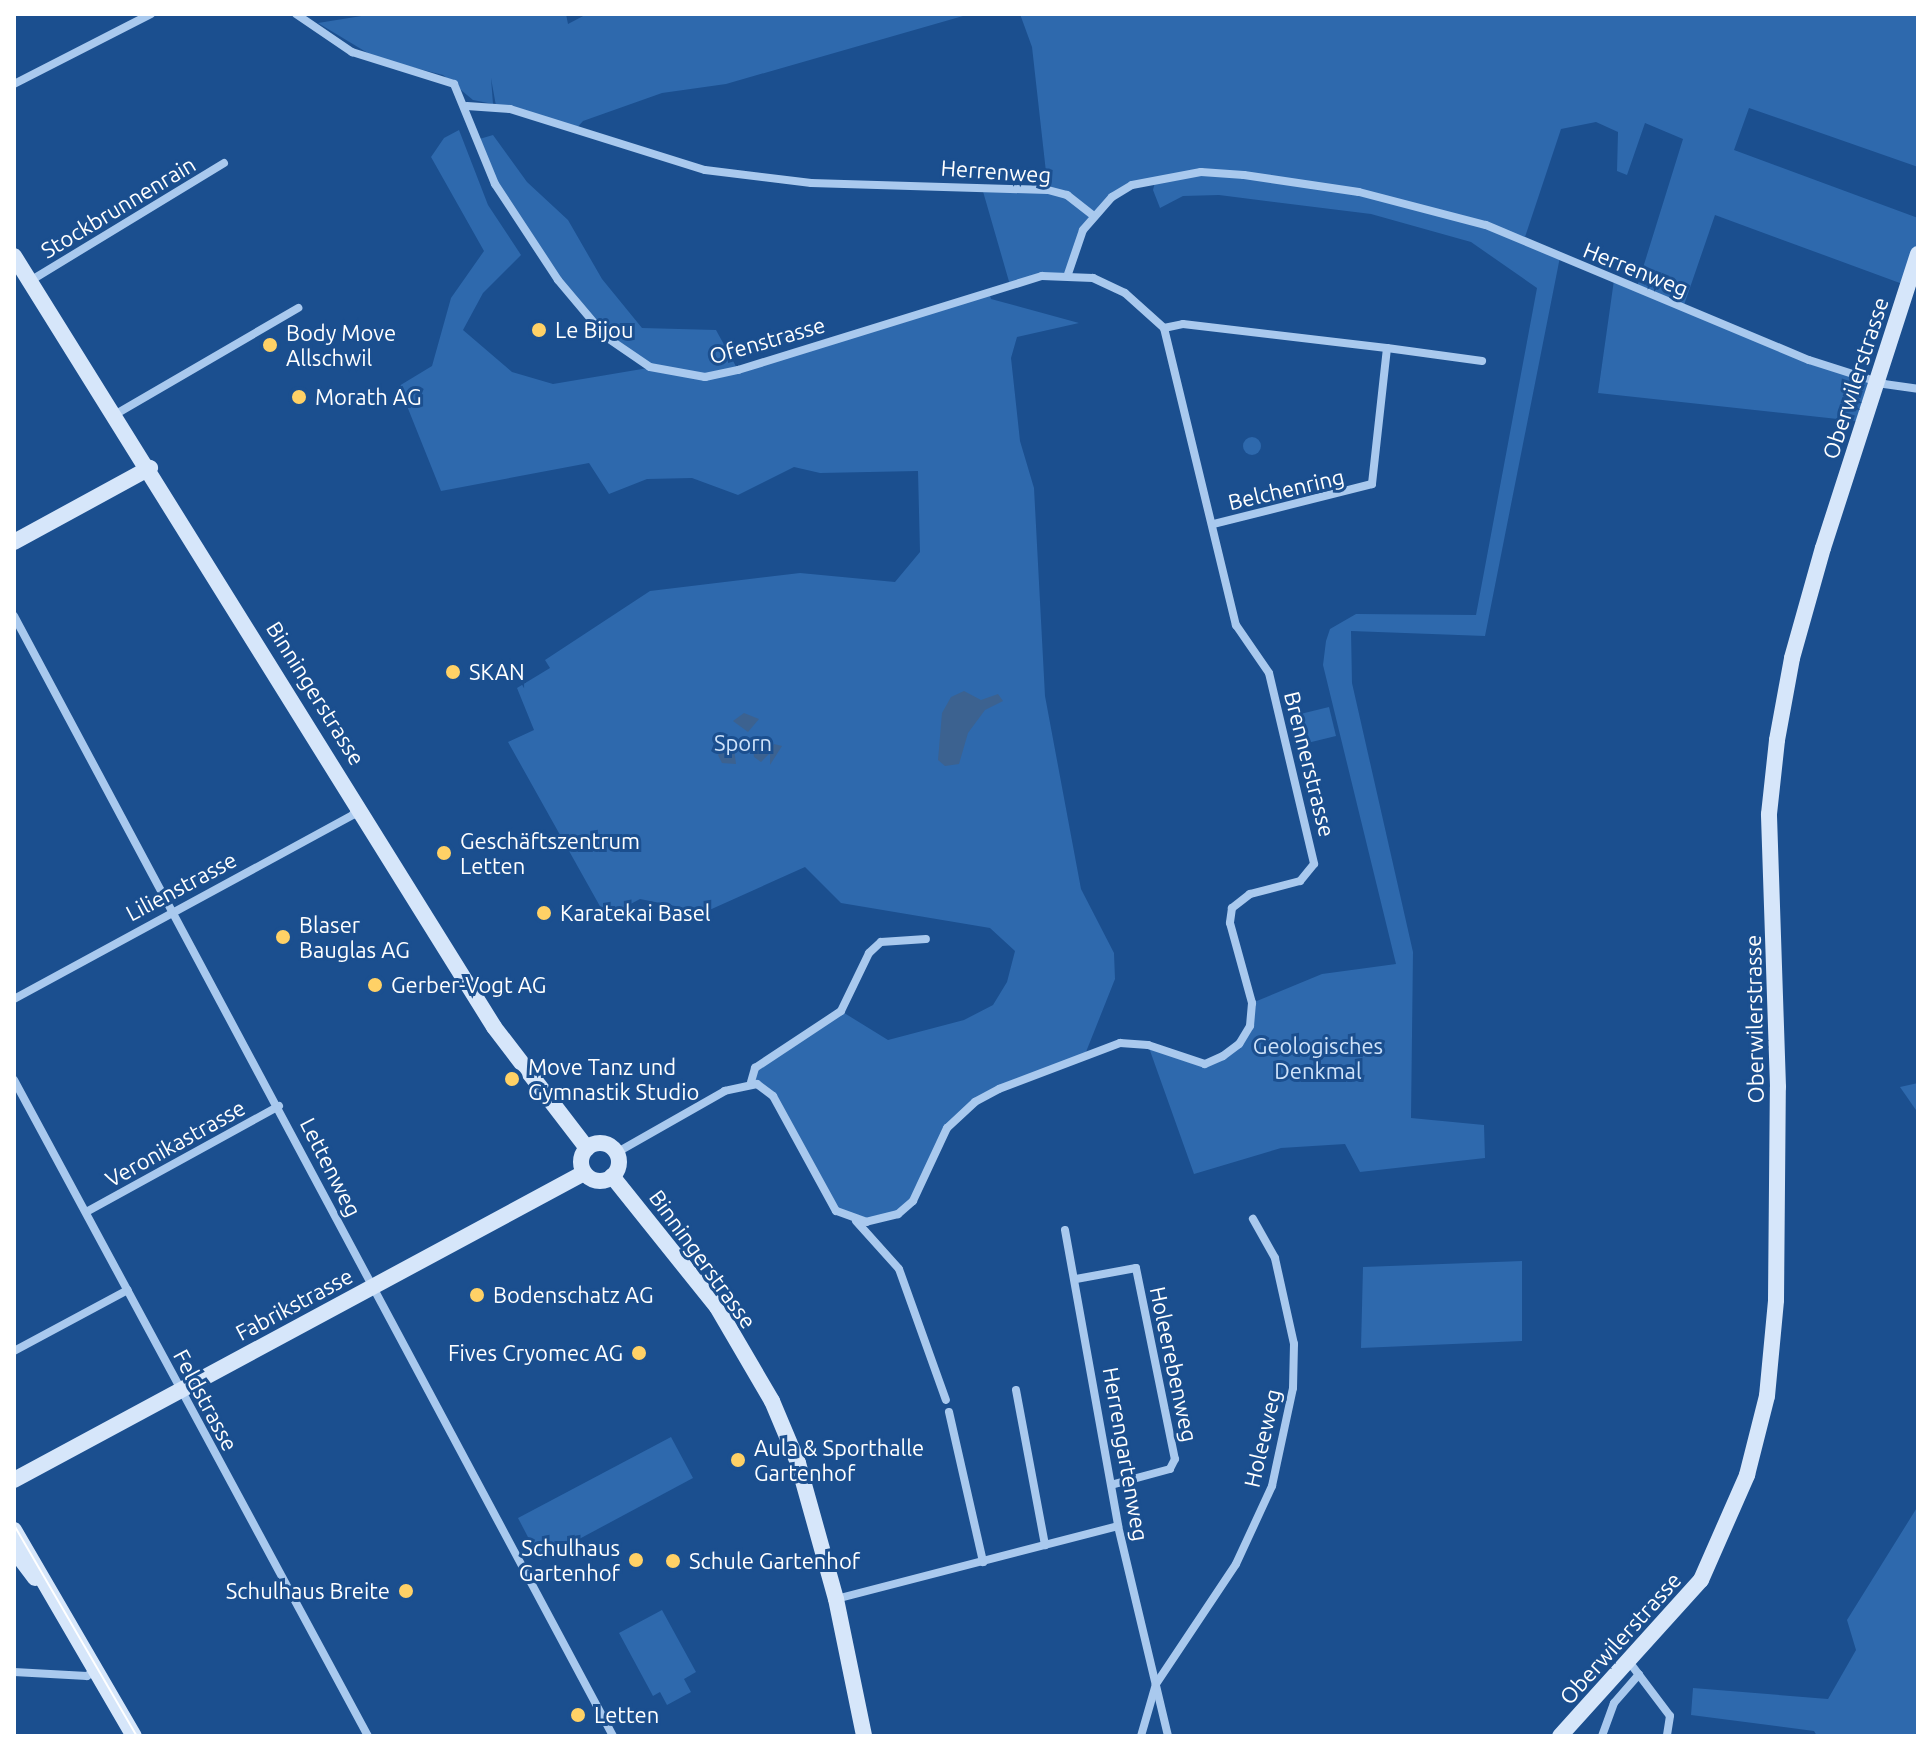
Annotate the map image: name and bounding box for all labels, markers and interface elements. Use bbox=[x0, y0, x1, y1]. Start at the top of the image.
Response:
street label: Stockbrunnenrain bbox=[36, 150, 200, 264]
street label: Herrenweg bbox=[940, 154, 1052, 188]
street label: Herrenweg bbox=[1580, 236, 1692, 302]
street label: Oberwilerstrasse bbox=[1816, 294, 1894, 462]
street label: Ofenstrasse bbox=[706, 311, 828, 369]
place label: Le Bijou bbox=[555, 317, 633, 343]
place label: Body Move Allschwil bbox=[286, 319, 396, 370]
marker: Le Bijou bbox=[530, 321, 548, 339]
marker: Body Move Allschwil bbox=[261, 336, 279, 354]
place label: Morath AG bbox=[315, 384, 422, 410]
marker: Morath AG bbox=[290, 388, 308, 406]
street label: Belchenring bbox=[1225, 463, 1347, 515]
street label: Binningerstrasse bbox=[261, 616, 371, 770]
place label: SKAN bbox=[469, 659, 525, 685]
marker: SKAN bbox=[444, 663, 462, 681]
street label: Brennerstrasse bbox=[1279, 688, 1341, 840]
park label: Sporn bbox=[714, 730, 772, 756]
place label: Geschäftszentrum Letten bbox=[460, 827, 640, 878]
marker: Geschäftszentrum Letten bbox=[435, 844, 453, 862]
street label: Lilienstrasse bbox=[121, 846, 241, 926]
place label: Karatekai Basel bbox=[560, 900, 711, 926]
marker: Karatekai Basel bbox=[535, 904, 553, 922]
place label: Blaser Bauglas AG bbox=[299, 911, 410, 962]
marker: Blaser Bauglas AG bbox=[274, 928, 292, 946]
street label: Oberwilerstrasse bbox=[1739, 934, 1769, 1104]
place label: Gerber-Vogt AG bbox=[391, 972, 546, 998]
marker: Gerber-Vogt AG bbox=[366, 976, 384, 994]
park label: Geologisches Denkmal bbox=[1253, 1032, 1383, 1084]
place label: Move Tanz und Gymnastik Studio bbox=[528, 1053, 699, 1104]
marker: Move Tanz und Gymnastik Studio bbox=[503, 1070, 521, 1088]
street label: Veronikastrasse bbox=[100, 1094, 250, 1192]
street label: Lettenweg bbox=[295, 1113, 367, 1221]
street label: Binningerstrasse bbox=[644, 1185, 762, 1333]
street label: Fabrikstrasse bbox=[231, 1262, 357, 1346]
place label: Bodenschatz AG bbox=[493, 1282, 654, 1308]
street label: Holeerebenweg bbox=[1145, 1284, 1203, 1444]
marker: Bodenschatz AG bbox=[468, 1286, 486, 1304]
place label: Fives Cryomec AG bbox=[448, 1340, 623, 1366]
marker: Fives Cryomec AG bbox=[630, 1344, 648, 1362]
street label: Feldstrasse bbox=[168, 1345, 244, 1455]
street label: Herrengartenweg bbox=[1098, 1365, 1154, 1543]
street label: Holeeweg bbox=[1238, 1386, 1286, 1490]
place label: Aula & Sporthalle Gartenhof bbox=[754, 1434, 924, 1486]
marker: Aula & Sporthalle Gartenhof bbox=[729, 1451, 747, 1469]
place label: Schulhaus Gartenhof bbox=[519, 1534, 620, 1586]
place label: Schule Gartenhof bbox=[689, 1548, 860, 1574]
marker: Schulhaus Gartenhof bbox=[627, 1551, 645, 1569]
marker: Schule Gartenhof bbox=[664, 1552, 682, 1570]
street label: Oberwilerstrasse bbox=[1554, 1567, 1686, 1709]
place label: Schulhaus Breite bbox=[226, 1578, 390, 1604]
marker: Schulhaus Breite bbox=[397, 1582, 415, 1600]
place label: Letten bbox=[594, 1702, 659, 1728]
marker: Letten bbox=[569, 1706, 587, 1724]

